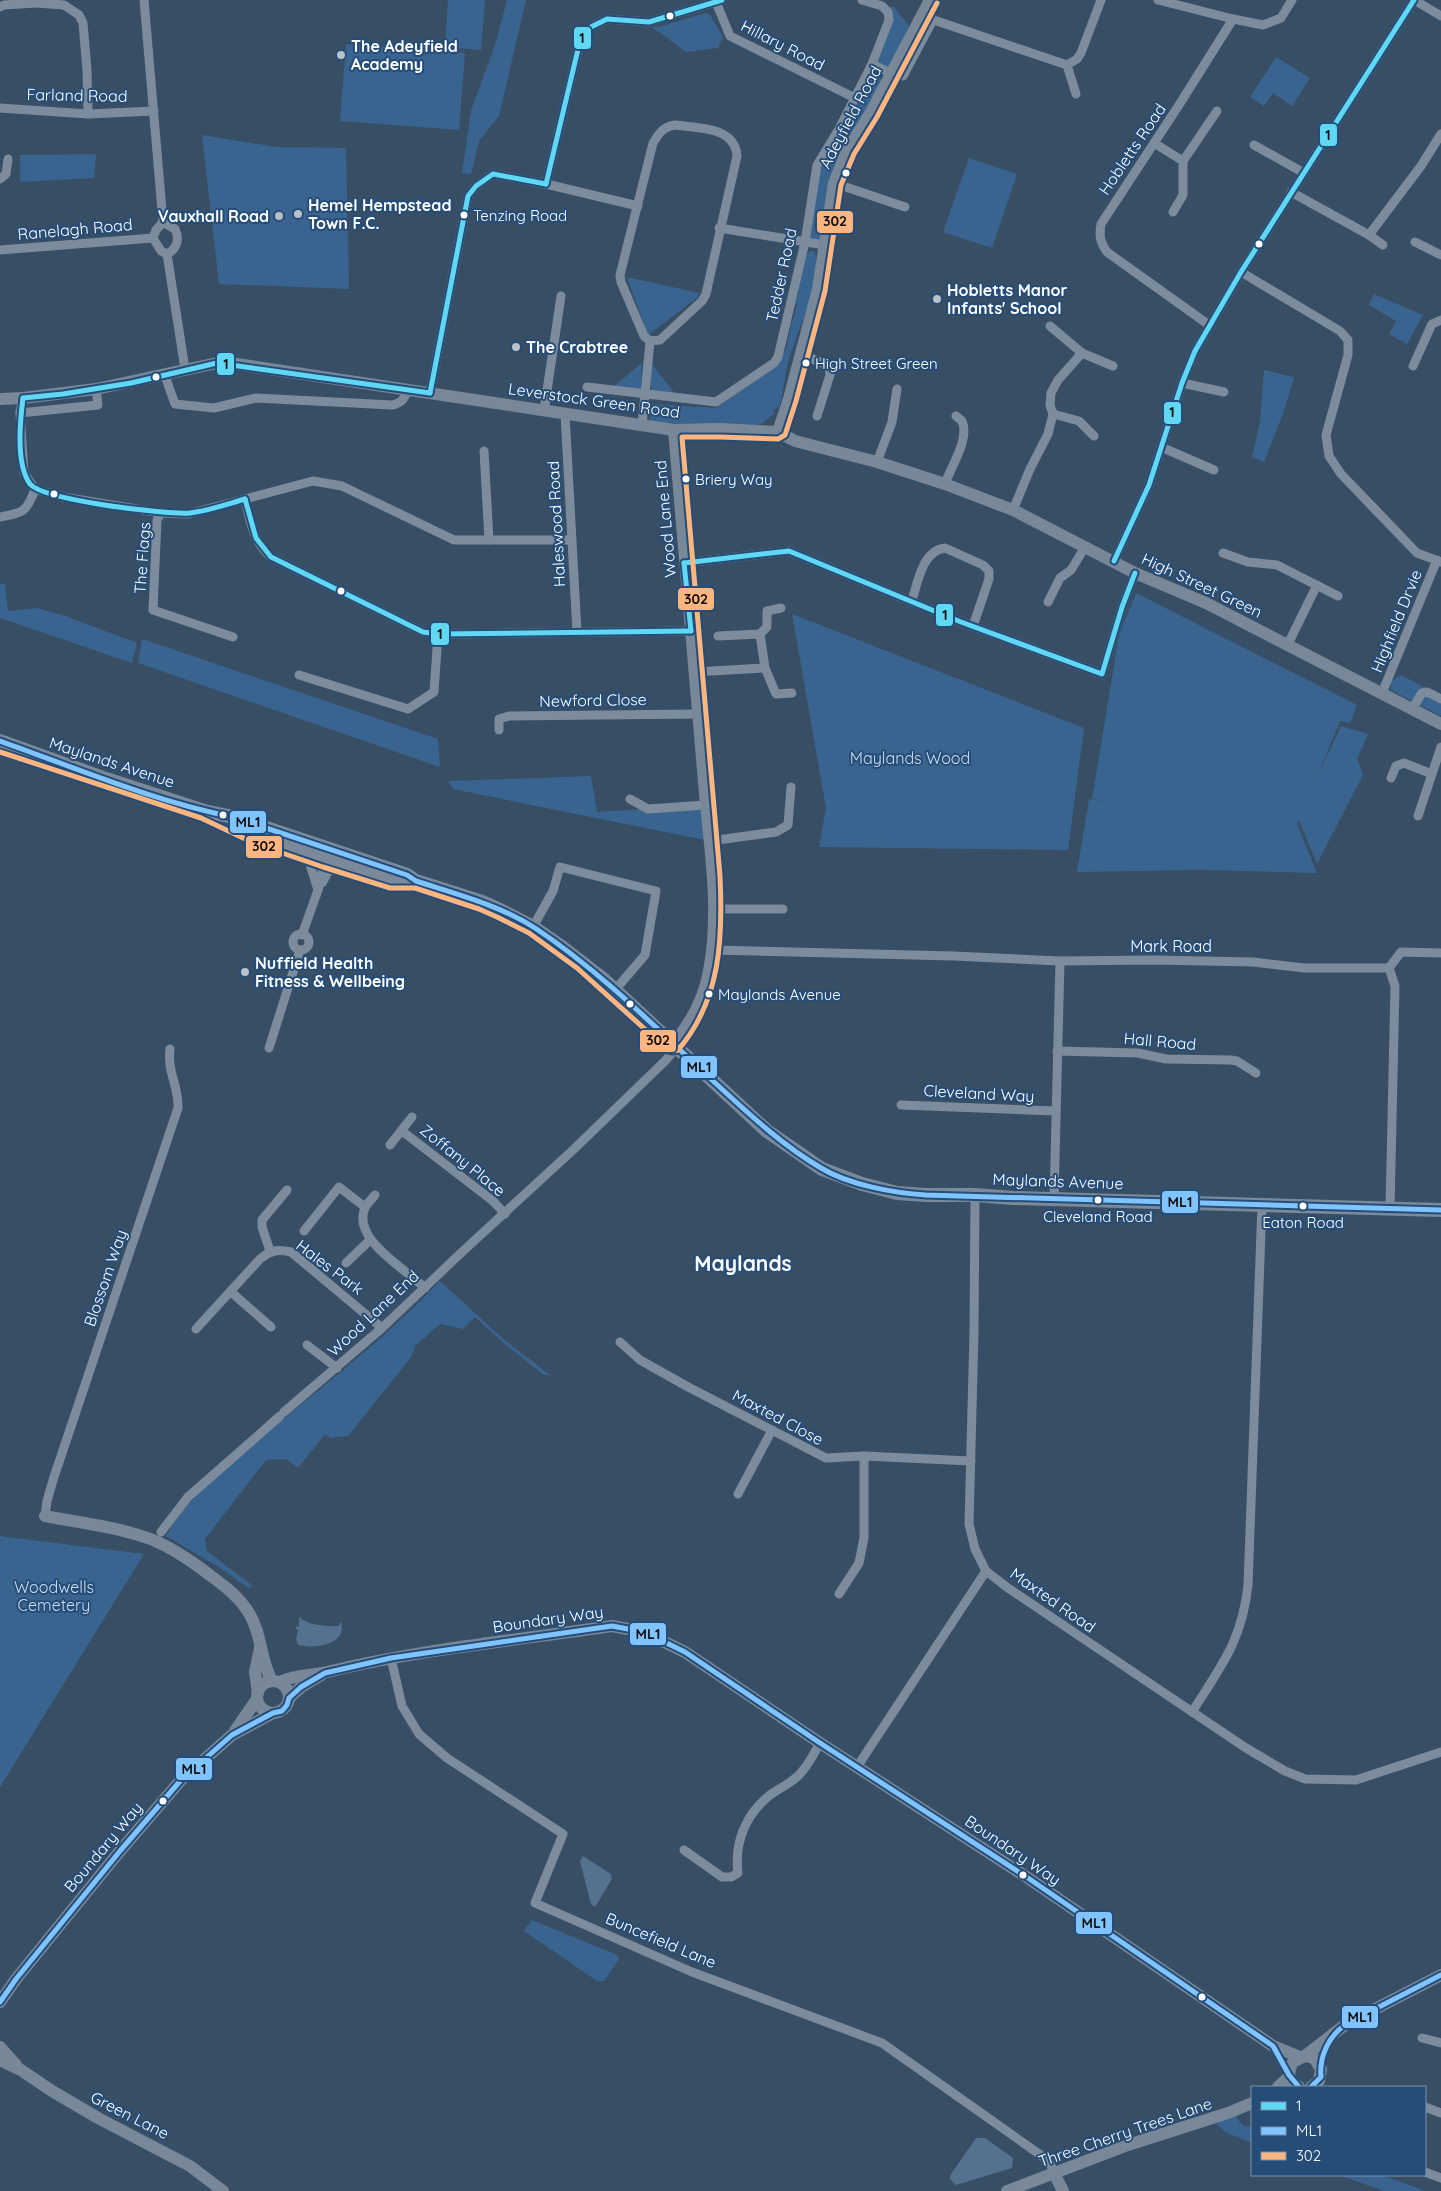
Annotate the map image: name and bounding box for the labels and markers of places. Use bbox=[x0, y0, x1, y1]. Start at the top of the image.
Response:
unlabelled marker bbox=[665, 11, 675, 21]
place label: The Adeyfield Academy bbox=[351, 36, 458, 74]
marker: The Adeyfield Academy bbox=[335, 49, 347, 61]
unlabelled marker bbox=[841, 168, 851, 178]
place label: Hemel Hempstead Town F.C. bbox=[308, 195, 451, 233]
place label: Vauxhall Road bbox=[158, 206, 269, 226]
place label: Tenzing Road bbox=[473, 206, 567, 225]
marker: Hemel Hempstead Town F.C. bbox=[292, 208, 304, 220]
marker: Vauxhall Road bbox=[273, 210, 285, 222]
marker: Tenzing Road bbox=[459, 210, 469, 220]
unlabelled marker bbox=[1254, 239, 1264, 249]
place label: Hobletts Manor Infants' School bbox=[947, 280, 1067, 318]
marker: Hobletts Manor Infants' School bbox=[931, 293, 943, 305]
place label: The Crabtree bbox=[526, 337, 628, 357]
marker: The Crabtree bbox=[510, 341, 522, 353]
place label: High Street Green bbox=[815, 354, 938, 373]
marker: High Street Green bbox=[801, 358, 811, 368]
unlabelled marker bbox=[151, 372, 161, 382]
place label: Briery Way bbox=[695, 470, 773, 489]
marker: Briery Way bbox=[681, 474, 691, 484]
unlabelled marker bbox=[49, 489, 59, 499]
unlabelled marker bbox=[336, 586, 346, 596]
unlabelled marker bbox=[218, 810, 228, 820]
place label: Nuffield Health Fitness & Wellbeing bbox=[255, 953, 405, 991]
marker: Nuffield Health Fitness & Wellbeing bbox=[239, 966, 251, 978]
place label: Maylands Avenue bbox=[718, 985, 841, 1004]
marker: Maylands Avenue bbox=[704, 989, 714, 999]
unlabelled marker bbox=[625, 999, 635, 1009]
marker: Cleveland Road bbox=[1093, 1195, 1103, 1205]
marker: Eaton Road bbox=[1298, 1201, 1308, 1211]
place label: Cleveland Road bbox=[1043, 1207, 1153, 1226]
place label: Eaton Road bbox=[1262, 1213, 1344, 1232]
unlabelled marker bbox=[158, 1796, 168, 1806]
unlabelled marker bbox=[1018, 1870, 1028, 1880]
unlabelled marker bbox=[1197, 1992, 1207, 2002]

